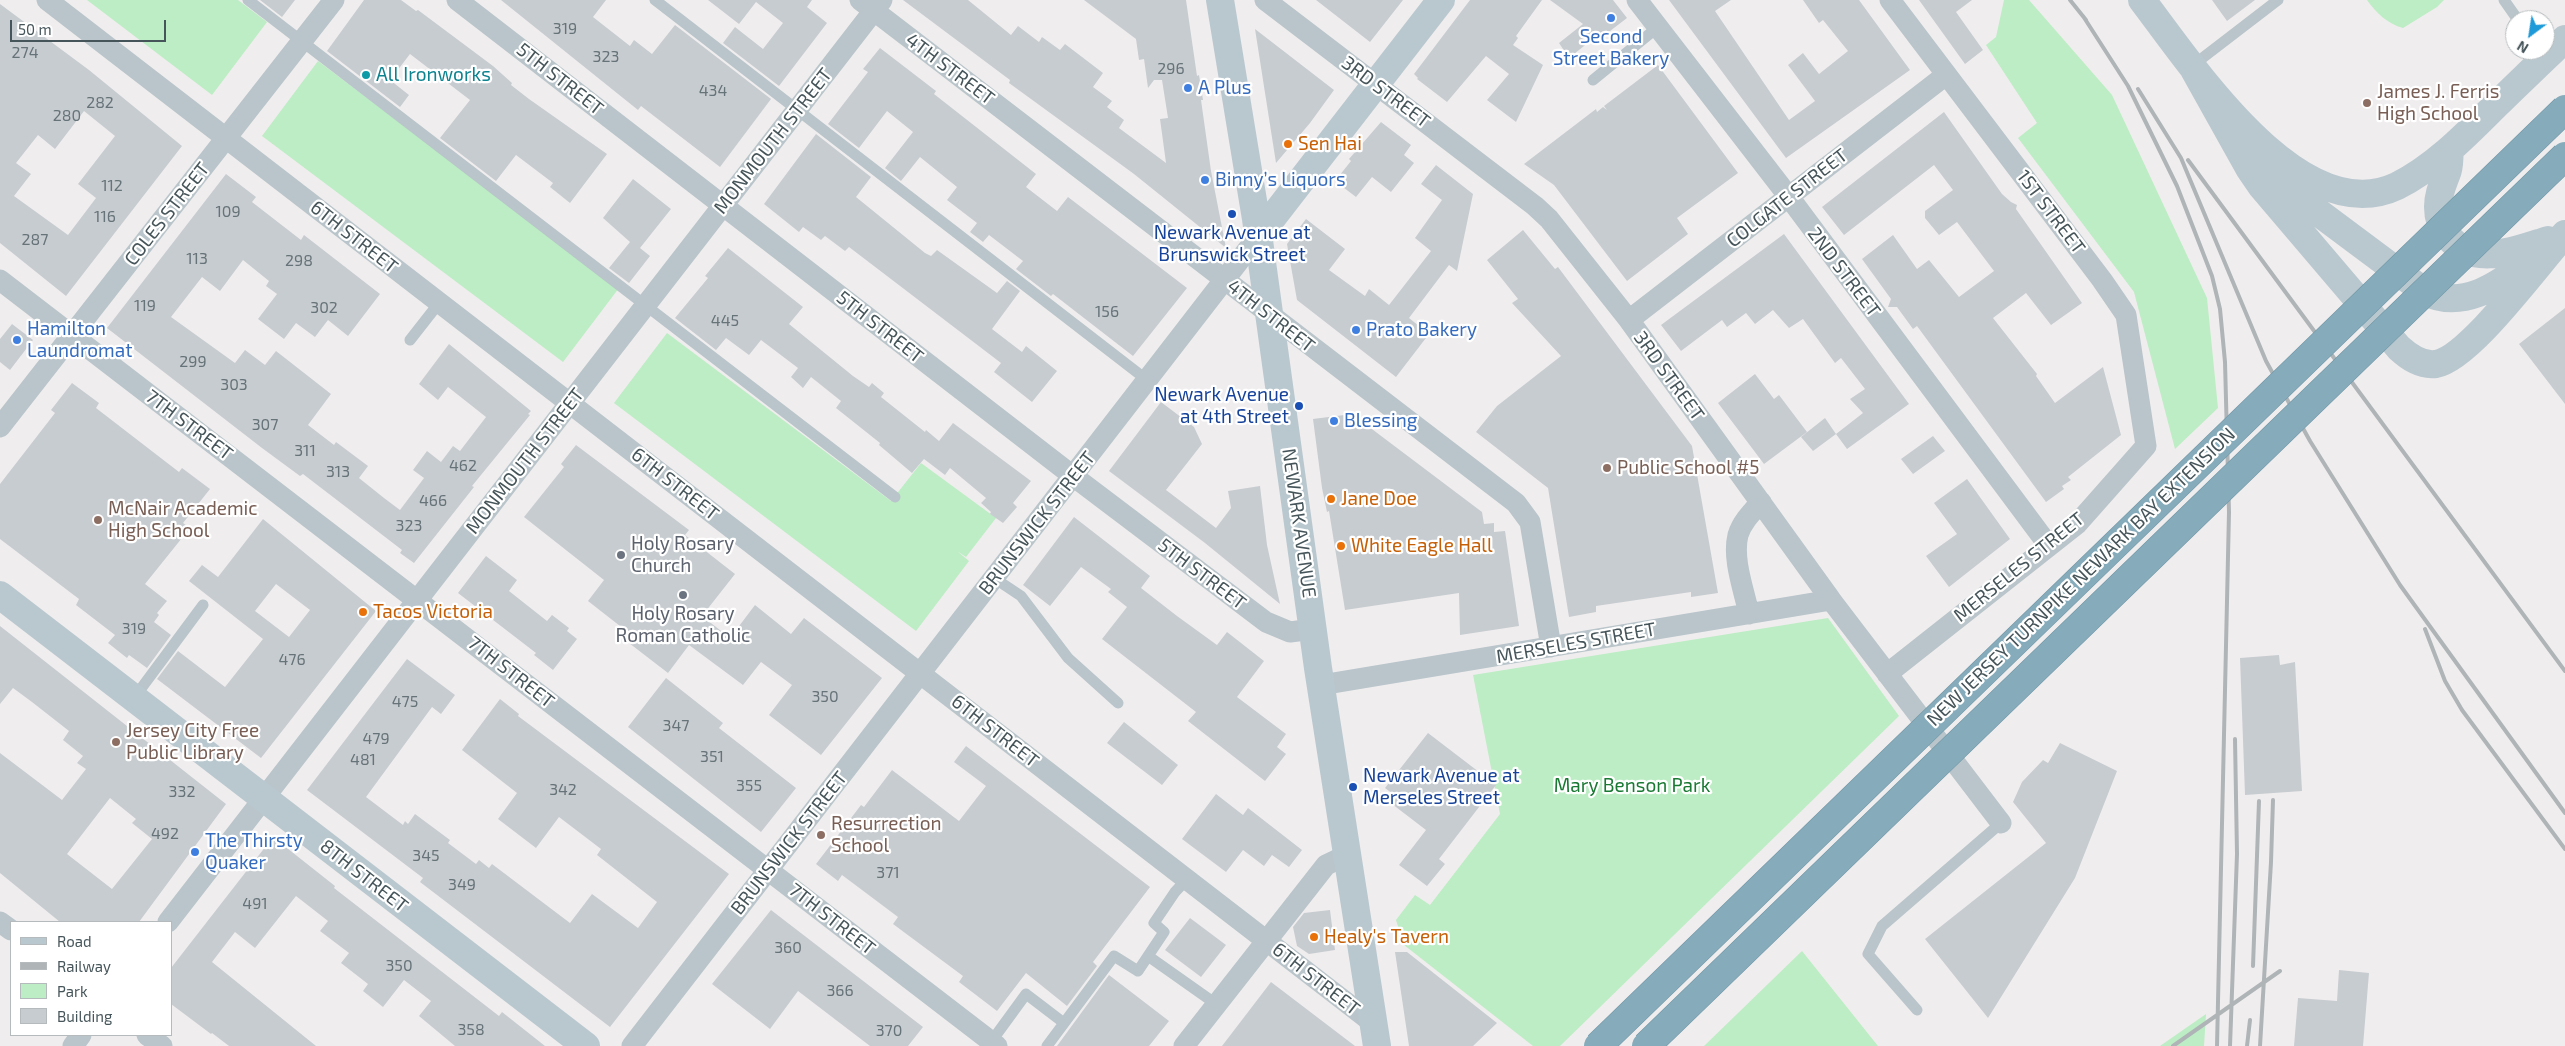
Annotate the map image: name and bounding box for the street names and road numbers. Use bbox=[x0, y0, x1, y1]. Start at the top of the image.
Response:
street label: 4TH STREET bbox=[901, 28, 999, 110]
street label: 5TH STREET bbox=[512, 38, 608, 120]
street label: 3RD STREET bbox=[1337, 51, 1435, 133]
street label: MONMOUTH STREET bbox=[709, 64, 837, 218]
street label: COLGATE STREET bbox=[1722, 144, 1852, 252]
street label: COLES STREET bbox=[120, 158, 214, 270]
street label: 1ST STREET bbox=[2012, 166, 2090, 258]
street label: 6TH STREET bbox=[306, 196, 402, 278]
street label: 2ND STREET bbox=[1803, 223, 1885, 321]
street label: 4TH STREET bbox=[1223, 275, 1319, 357]
street label: 5TH STREET bbox=[832, 286, 928, 368]
street label: 3RD STREET bbox=[1629, 327, 1709, 425]
street label: MONMOUTH STREET bbox=[461, 384, 589, 538]
street label: 7TH STREET bbox=[141, 385, 237, 465]
street label: NEW JERSEY TURNPIKE NEWARK BAY EXTENSION bbox=[1922, 423, 2240, 731]
street label: 6TH STREET bbox=[627, 443, 723, 525]
street label: BRUNSWICK STREET bbox=[974, 447, 1100, 599]
street label: NEWARK AVENUE bbox=[1277, 447, 1321, 599]
street label: MERSELES STREET bbox=[1949, 507, 2089, 627]
street label: 5TH STREET bbox=[1154, 534, 1250, 614]
street label: MERSELES STREET bbox=[1495, 618, 1657, 668]
street label: 7TH STREET bbox=[463, 631, 559, 713]
street label: 6TH STREET bbox=[947, 690, 1043, 772]
street label: BRUNSWICK STREET bbox=[726, 767, 852, 919]
street label: 8TH STREET bbox=[316, 835, 412, 917]
street label: 7TH STREET bbox=[784, 878, 880, 960]
street label: 6TH STREET bbox=[1268, 938, 1364, 1020]

